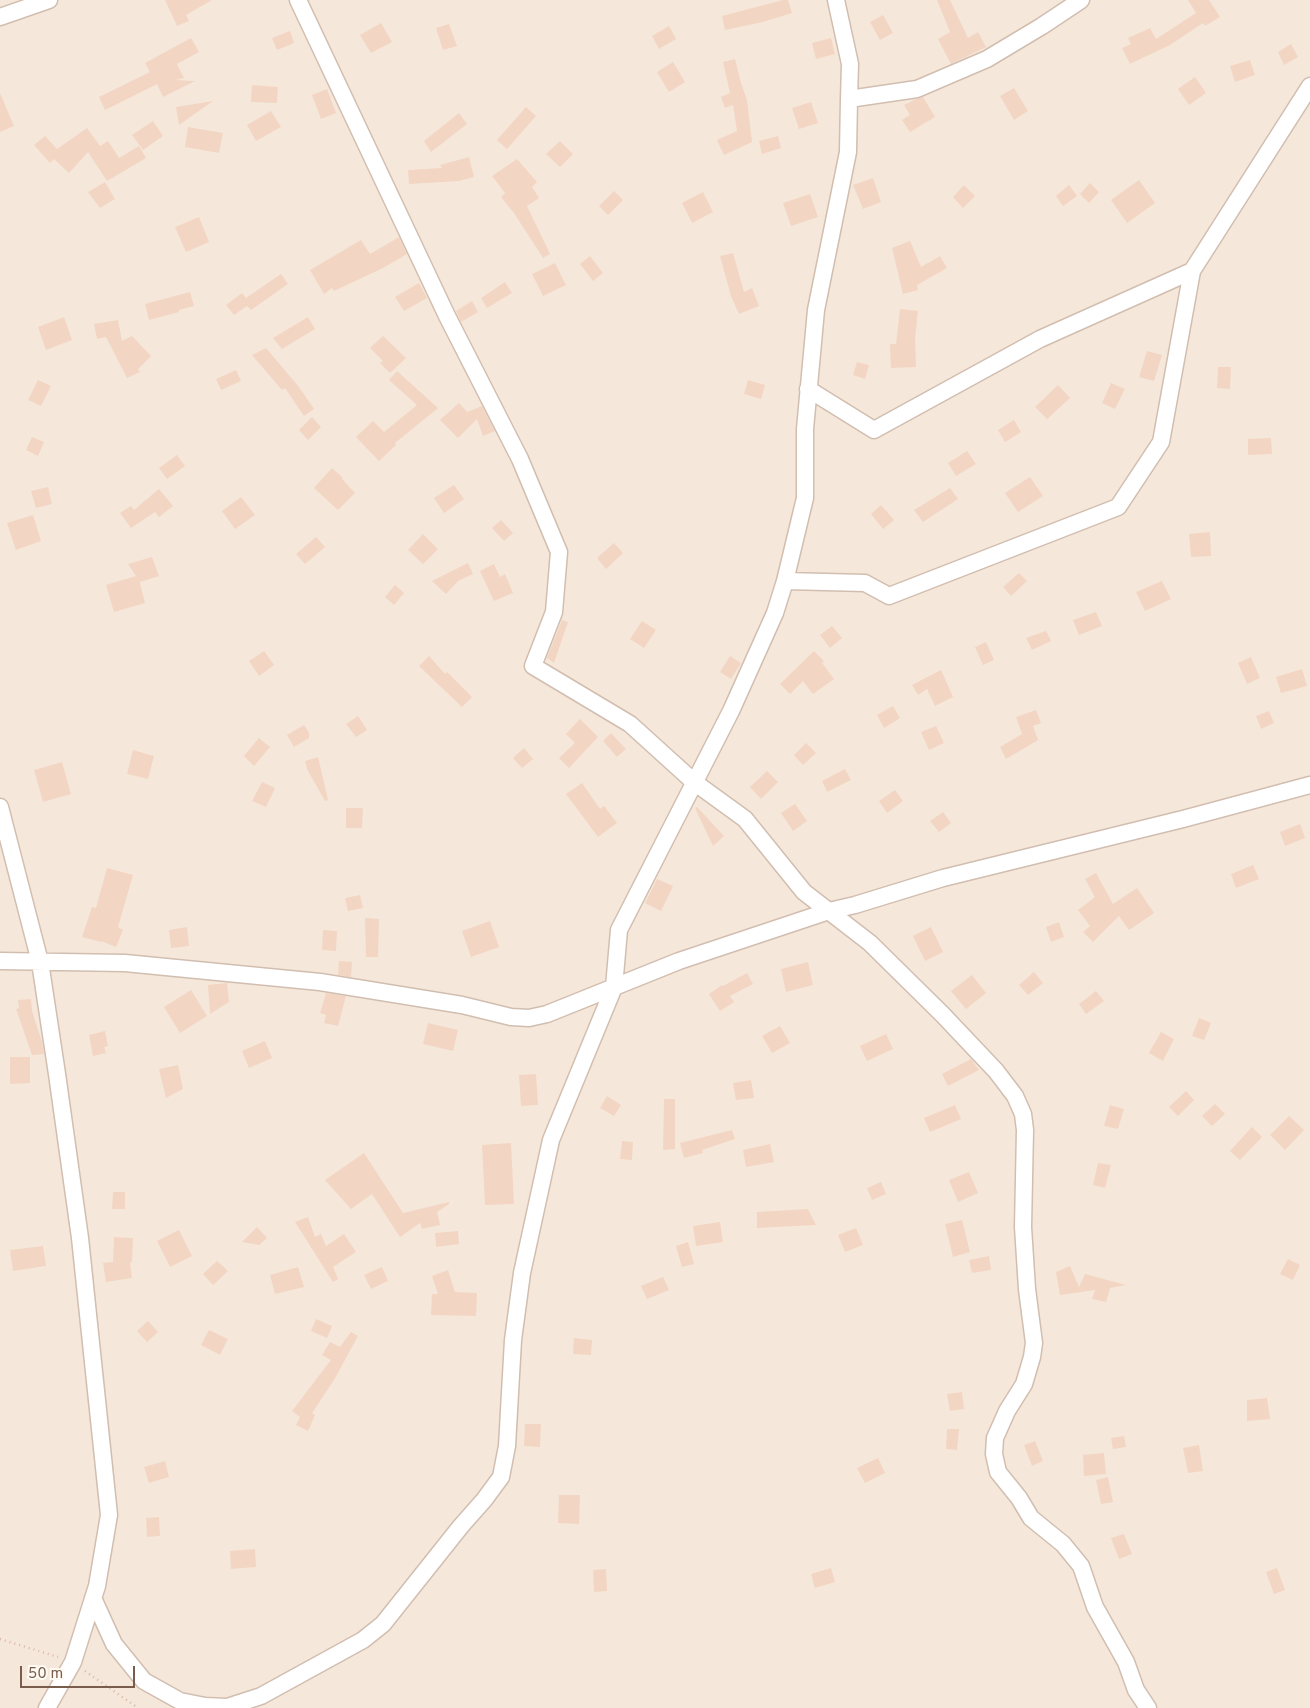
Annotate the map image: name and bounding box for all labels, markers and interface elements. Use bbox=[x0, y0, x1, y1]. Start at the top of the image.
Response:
scale bar bbox=[22, 1656, 138, 1688]
text: 50 m bbox=[28, 1665, 63, 1684]

